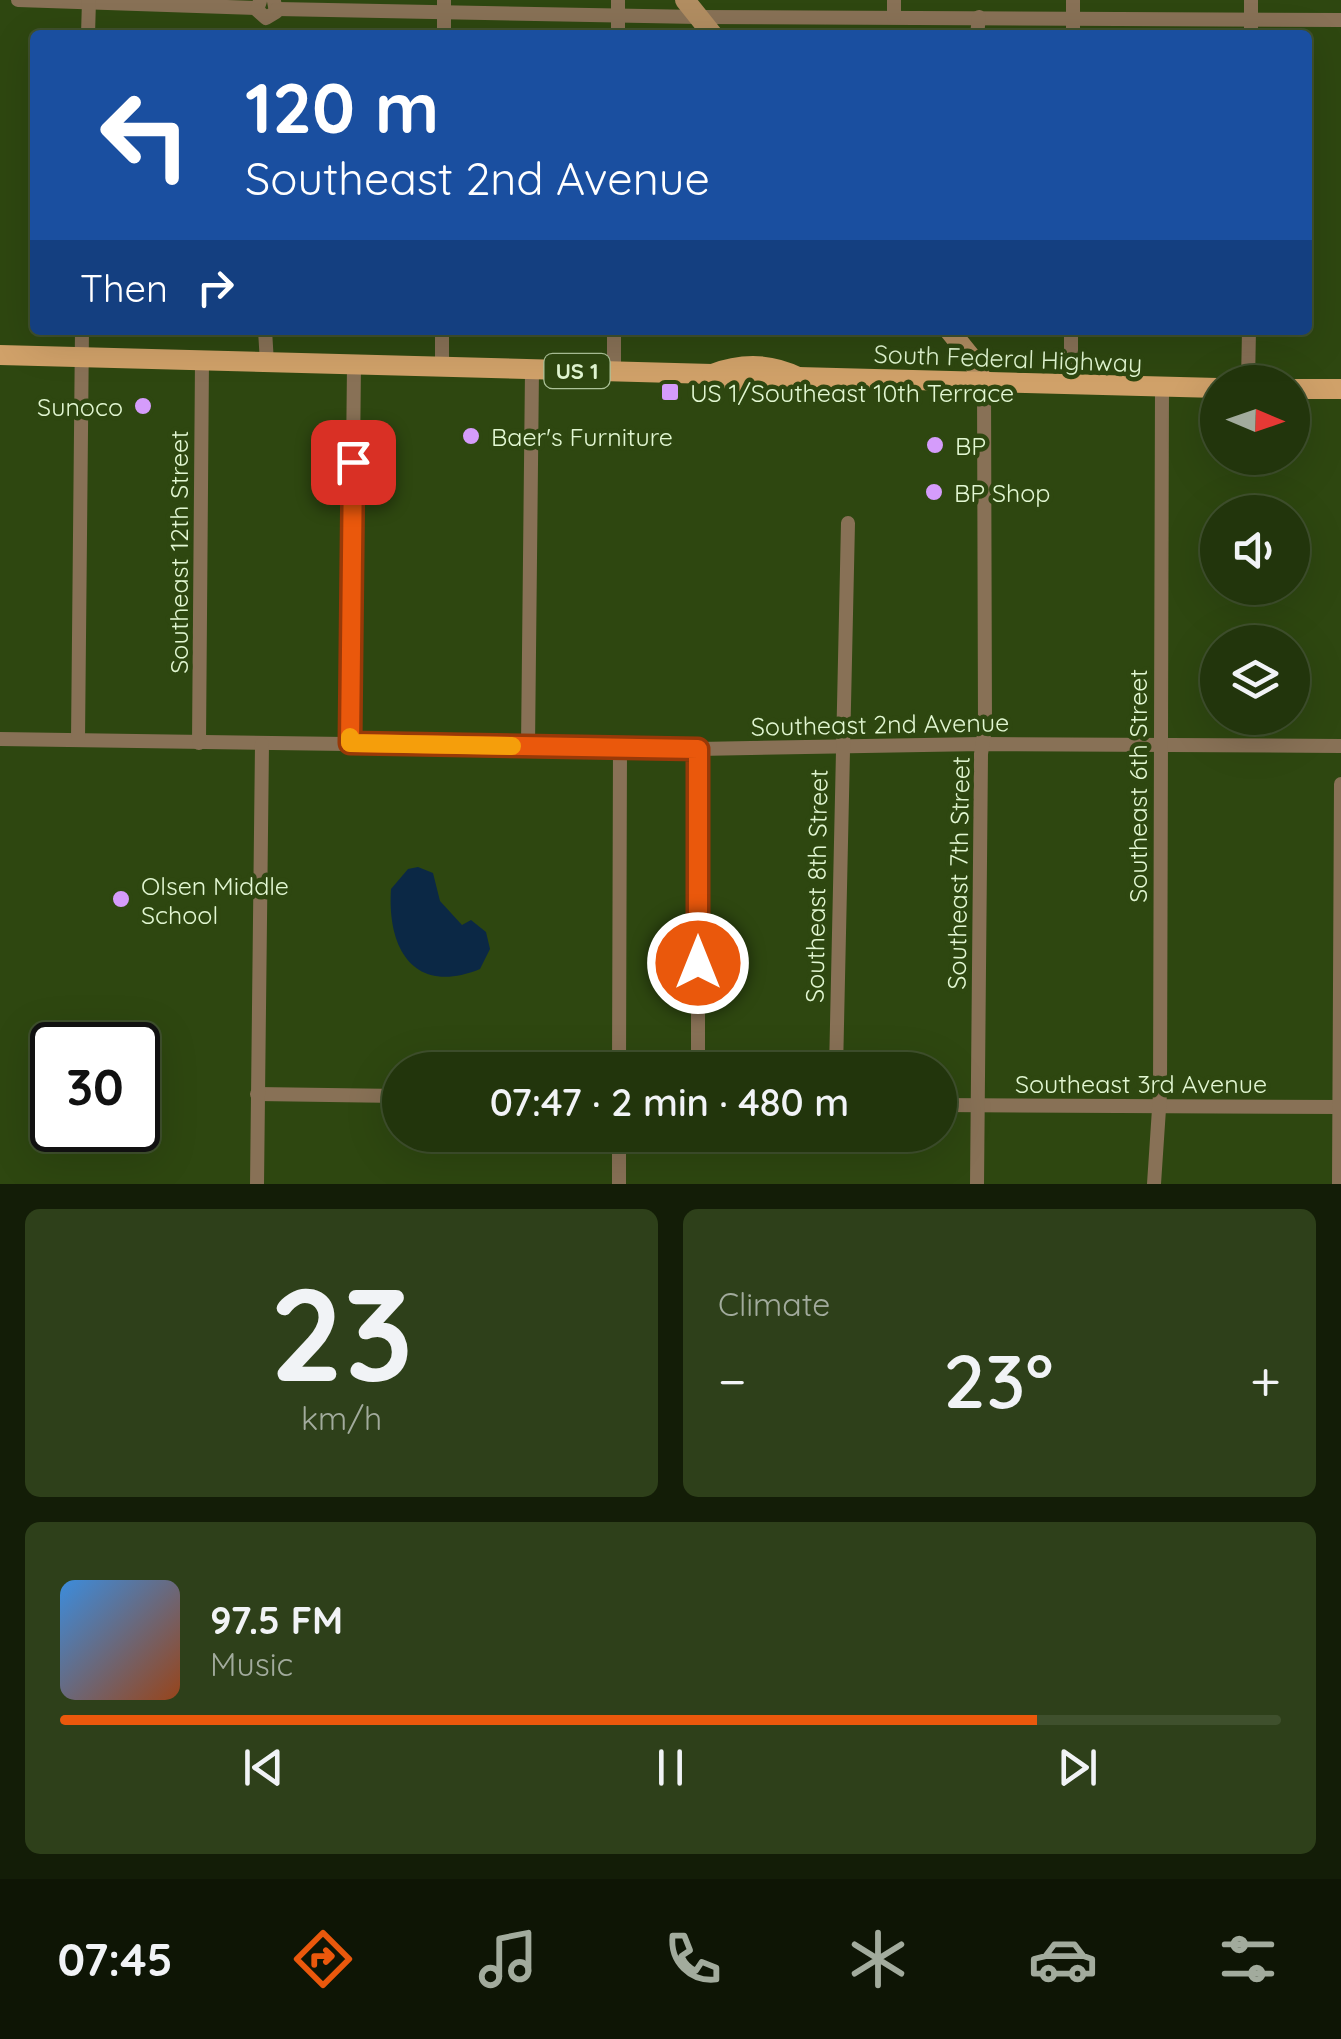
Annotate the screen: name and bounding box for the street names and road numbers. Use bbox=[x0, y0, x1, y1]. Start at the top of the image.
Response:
street label: South Federal Highway bbox=[873, 338, 1143, 378]
road number: US 1 bbox=[544, 354, 610, 388]
street label: Southeast 12th Street bbox=[163, 430, 194, 674]
street label: Southeast 6th Street bbox=[1122, 669, 1153, 903]
street label: Southeast 2nd Avenue bbox=[751, 706, 1009, 742]
street label: Southeast 7th Street bbox=[940, 756, 976, 990]
street label: Southeast 8th Street bbox=[798, 769, 834, 1003]
street label: Southeast 3rd Avenue bbox=[1015, 1068, 1267, 1099]

